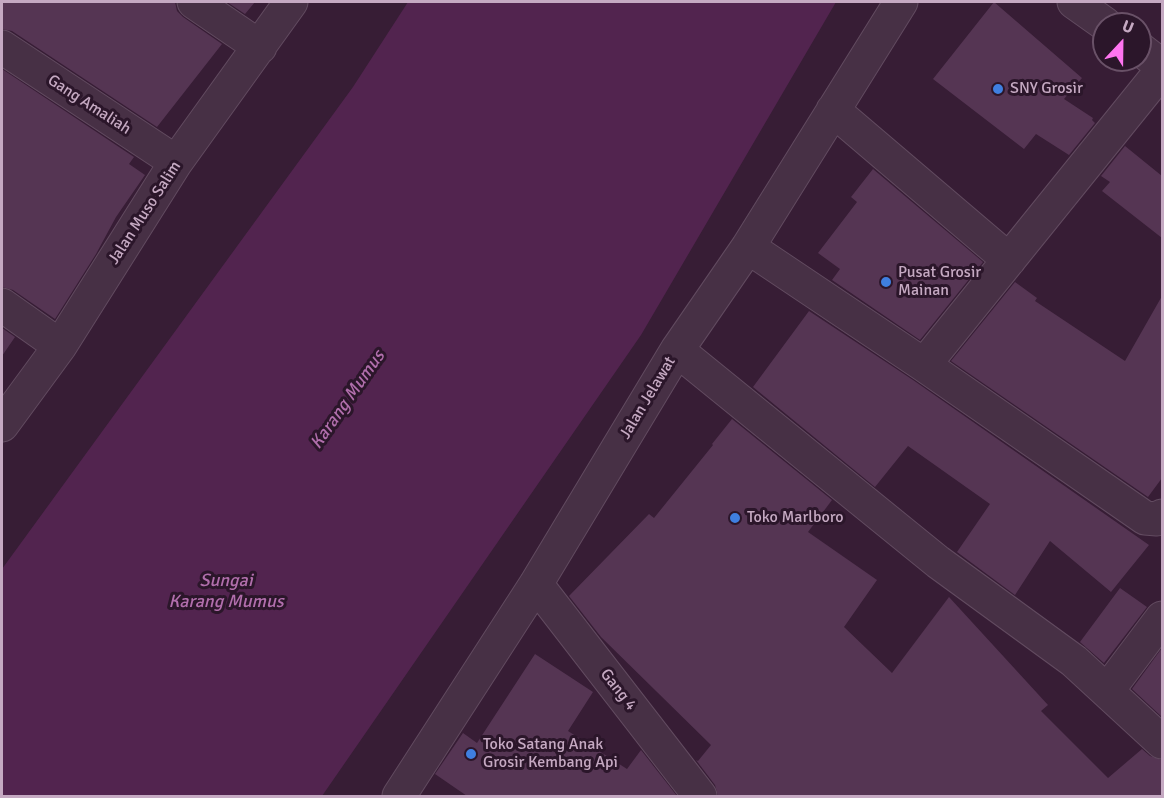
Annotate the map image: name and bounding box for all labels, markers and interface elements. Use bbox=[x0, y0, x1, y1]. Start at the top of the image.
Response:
north arrow bbox=[1092, 12, 1152, 72]
text: U bbox=[1119, 16, 1137, 38]
street label: Gang Amaliah bbox=[44, 71, 134, 139]
place label: SNY Grosir bbox=[1010, 79, 1083, 99]
marker: SNY Grosir bbox=[991, 82, 1005, 96]
street label: Jalan Muso Salim bbox=[104, 158, 186, 268]
place label: Pusat Grosir Mainan bbox=[898, 263, 981, 301]
marker: Pusat Grosir Mainan bbox=[879, 275, 893, 289]
water label: Karang Mumus bbox=[306, 347, 390, 453]
street label: Jalan Jelawat bbox=[616, 353, 680, 443]
place label: Toko Marlboro bbox=[747, 508, 844, 528]
marker: Toko Marlboro bbox=[728, 511, 742, 525]
water label: Sungai Karang Mumus bbox=[168, 570, 284, 612]
street label: Gang 4 bbox=[596, 665, 640, 715]
place label: Toko Satang Anak Grosir Kembang Api bbox=[483, 735, 618, 773]
marker: Toko Satang Anak Grosir Kembang Api bbox=[464, 747, 478, 761]

